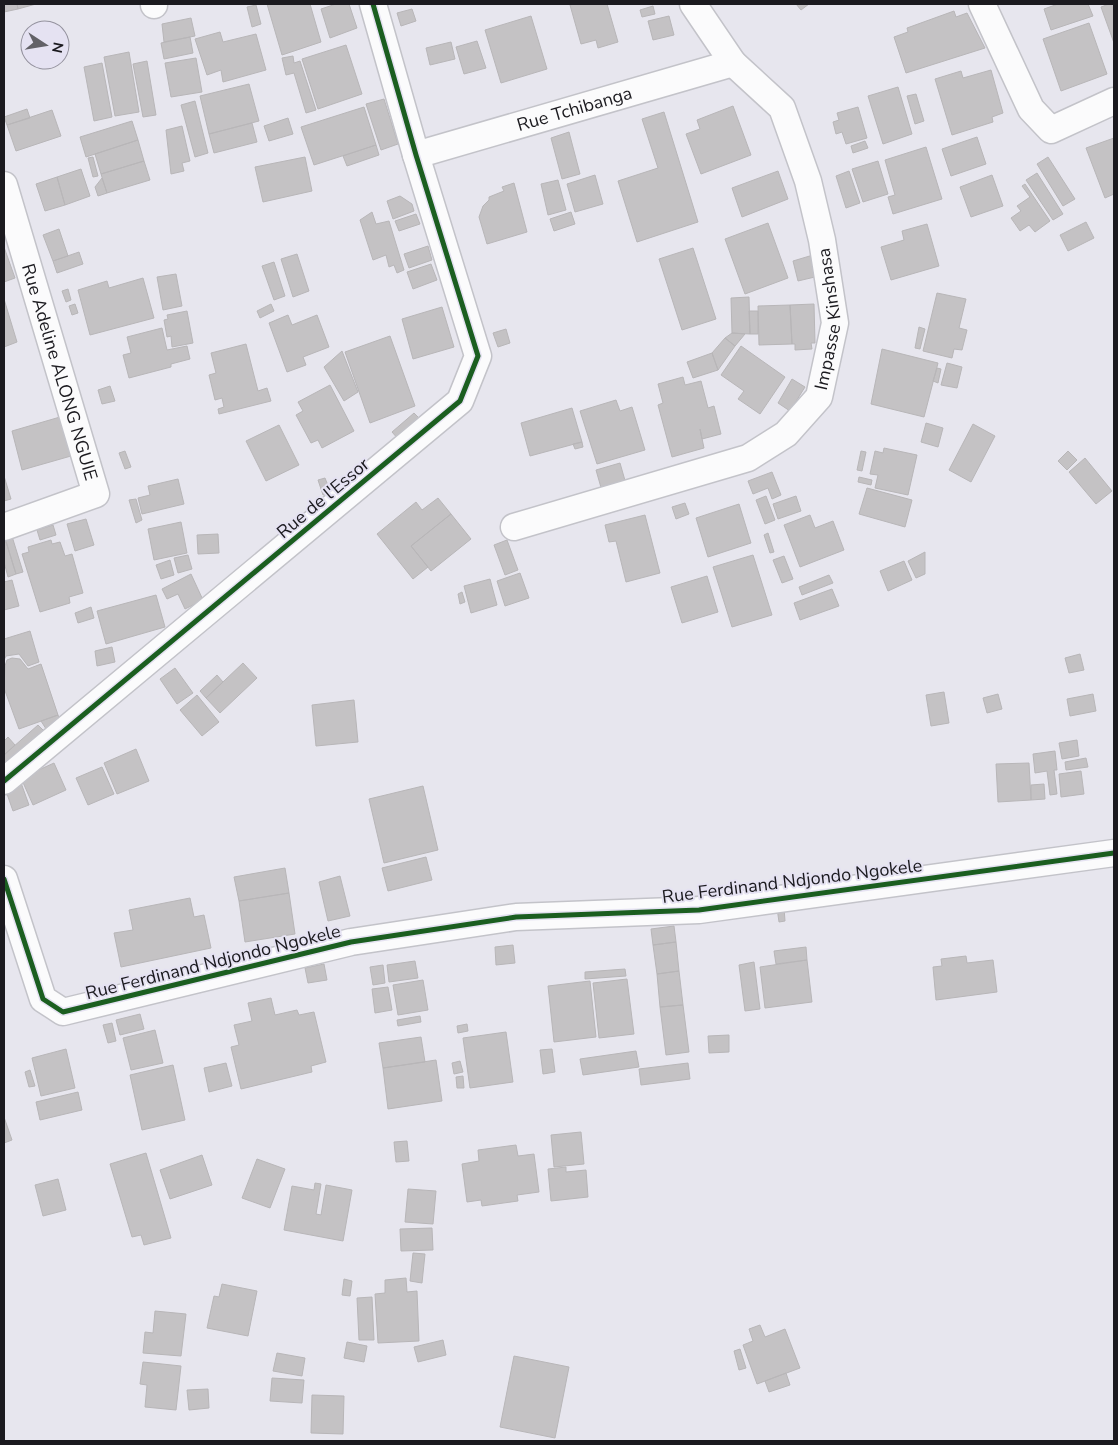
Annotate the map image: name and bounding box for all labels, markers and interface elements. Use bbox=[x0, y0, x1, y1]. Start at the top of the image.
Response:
north arrow bbox=[20, 20, 70, 70]
text: N bbox=[47, 40, 68, 55]
street label: Rue Tchibanga bbox=[514, 81, 635, 137]
street label: Impasse Kinshasa bbox=[809, 246, 847, 392]
street label: Rue Adeline ALONG NGUIE bbox=[16, 261, 103, 483]
street label: Rue de l'Essor bbox=[272, 452, 375, 544]
street label: Rue Ferdinand Ndjondo Ngokele bbox=[661, 853, 923, 909]
street label: Rue Ferdinand Ndjondo Ngokele bbox=[83, 919, 343, 1005]

